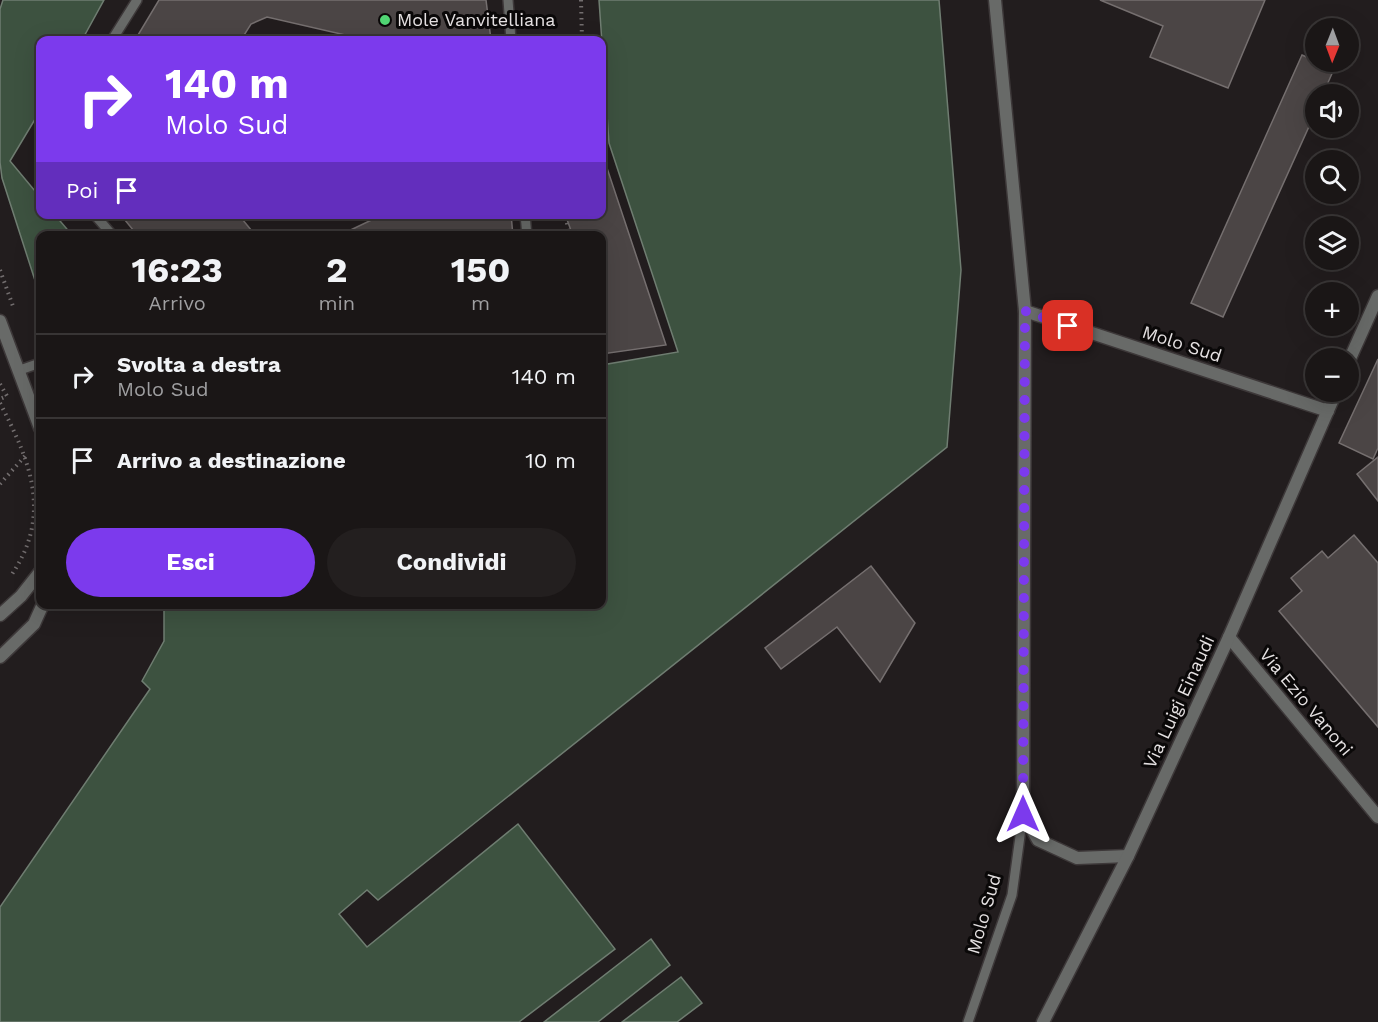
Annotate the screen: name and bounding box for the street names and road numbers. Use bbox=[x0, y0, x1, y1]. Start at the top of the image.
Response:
street label: Molo Sud bbox=[1140, 321, 1225, 366]
street label: Via Luigi Einaudi bbox=[1139, 632, 1219, 772]
street label: Via Ezio Vanoni bbox=[1256, 644, 1357, 759]
street label: Molo Sud bbox=[962, 871, 1005, 956]

